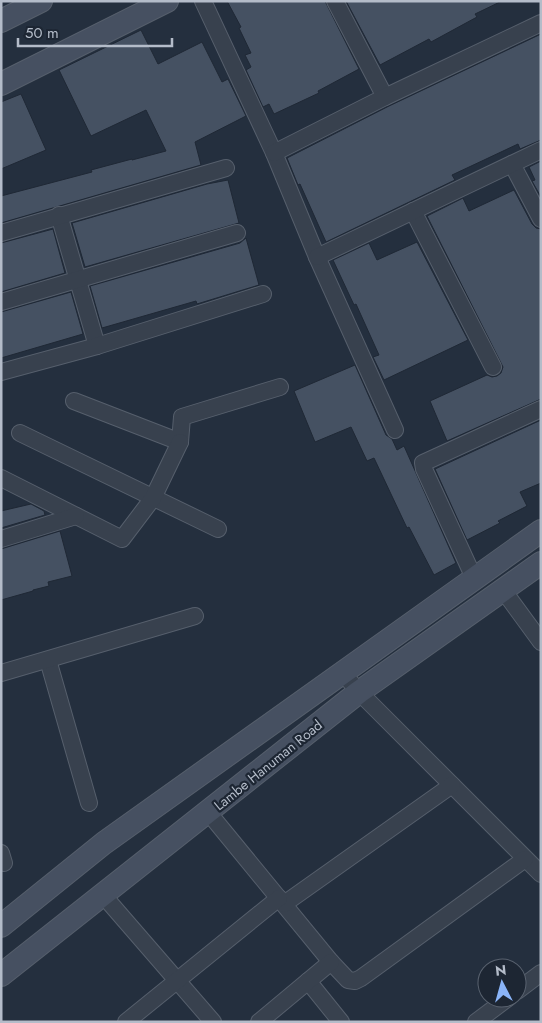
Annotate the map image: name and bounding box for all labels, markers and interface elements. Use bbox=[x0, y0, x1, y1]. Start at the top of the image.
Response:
scale bar bbox=[18, 15, 171, 47]
text: 50 m bbox=[25, 22, 59, 44]
street label: Lambe Hanuman Road bbox=[210, 715, 326, 815]
north arrow bbox=[477, 958, 527, 1008]
text: N bbox=[494, 960, 507, 981]

